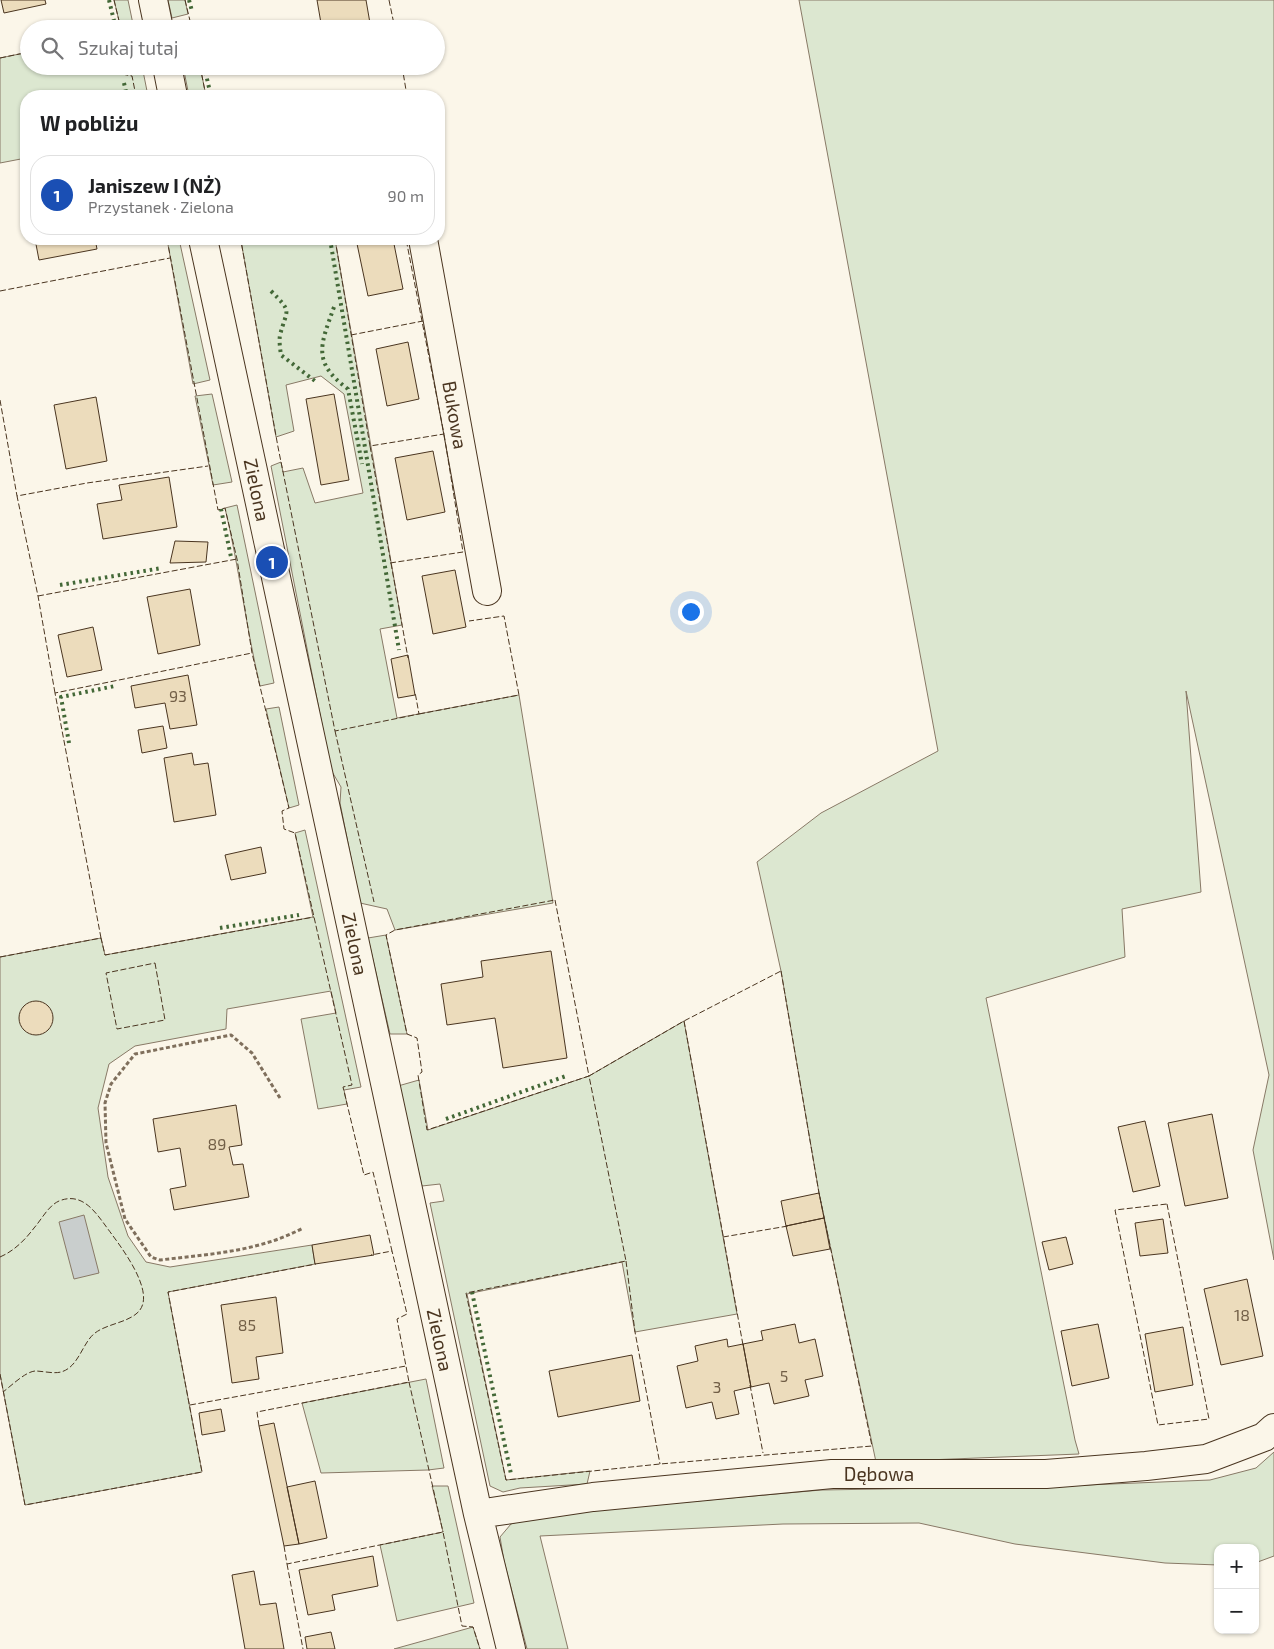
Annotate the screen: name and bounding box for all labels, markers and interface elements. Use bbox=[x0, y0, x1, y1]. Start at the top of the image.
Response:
search box bbox=[20, 20, 445, 75]
icon: search bbox=[38, 34, 66, 62]
text: Szukaj tutaj bbox=[78, 36, 178, 59]
text: W pobliżu bbox=[40, 110, 139, 135]
text: Janiszew I (NŻ) bbox=[88, 174, 221, 197]
text: 1 bbox=[54, 186, 60, 205]
text: 90 m bbox=[388, 186, 424, 205]
text: Przystanek · Zielona bbox=[88, 197, 234, 216]
street label: Bukowa bbox=[438, 379, 473, 451]
street label: Zielona bbox=[240, 456, 275, 523]
pin: 1 bbox=[256, 543, 288, 581]
your location bbox=[678, 599, 704, 625]
house number: 93 bbox=[169, 686, 187, 705]
street label: Zielona bbox=[338, 910, 373, 977]
house number: 89 bbox=[208, 1134, 226, 1153]
house number: 18 bbox=[1234, 1305, 1250, 1324]
street label: Zielona bbox=[423, 1306, 458, 1373]
house number: 85 bbox=[238, 1315, 256, 1334]
house number: 5 bbox=[780, 1366, 788, 1385]
house number: 3 bbox=[713, 1377, 721, 1396]
street label: Dębowa bbox=[844, 1462, 914, 1485]
map controls bbox=[1214, 1544, 1259, 1634]
button: + bbox=[1214, 1544, 1259, 1589]
button: − bbox=[1214, 1589, 1259, 1634]

